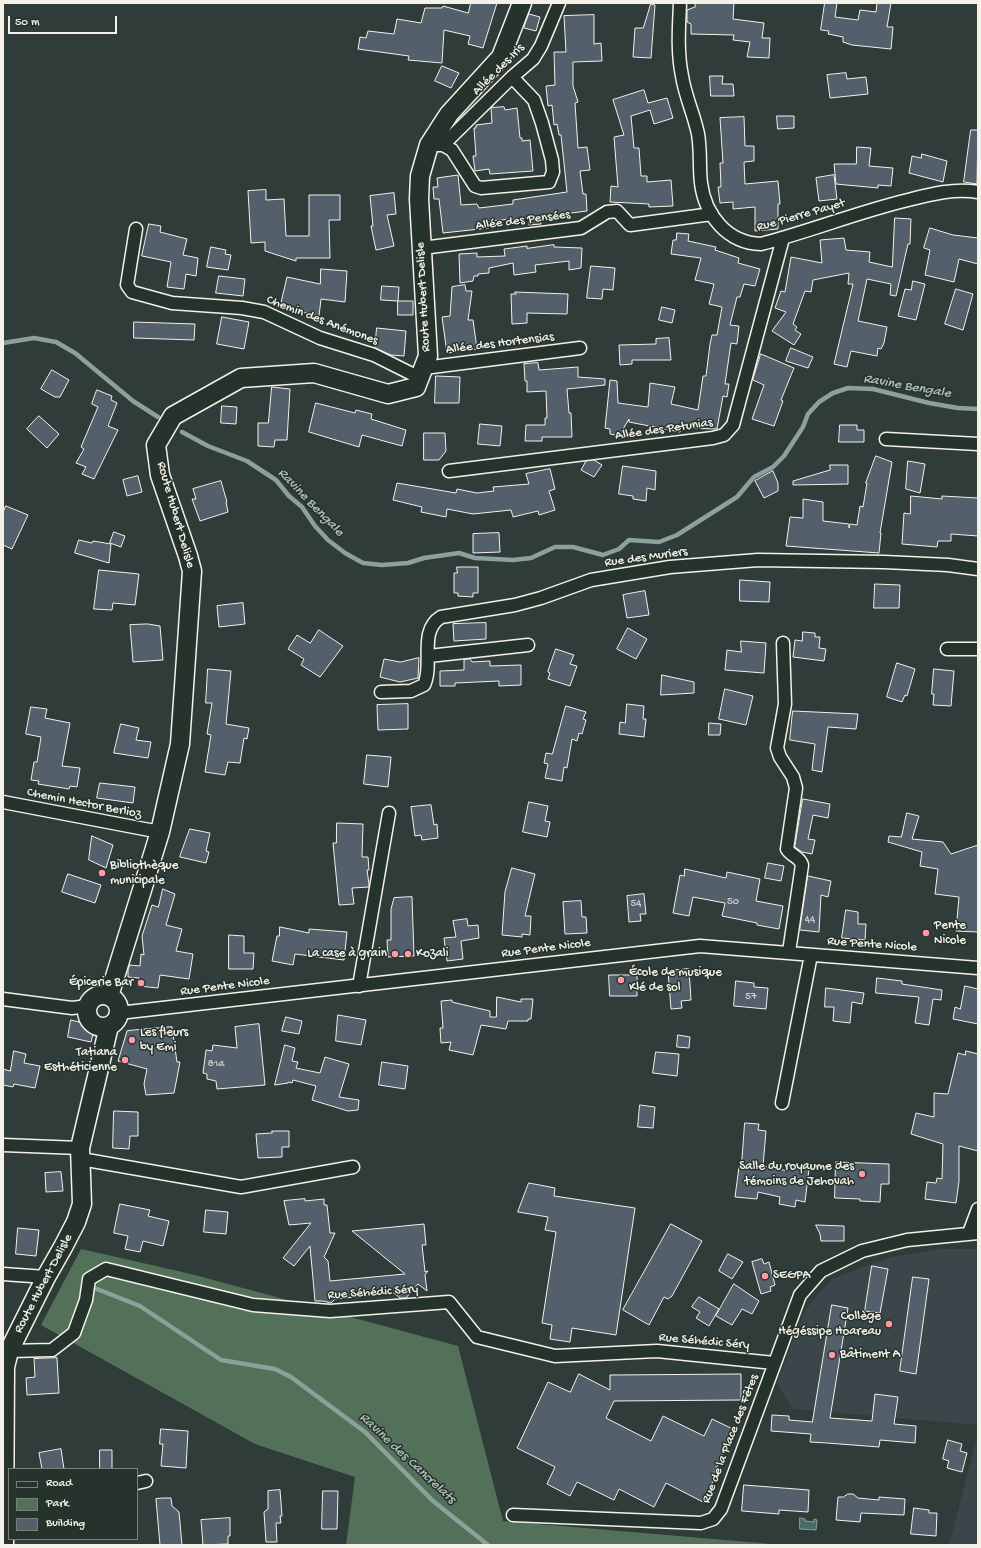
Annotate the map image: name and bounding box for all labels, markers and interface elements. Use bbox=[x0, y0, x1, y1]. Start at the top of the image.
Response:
scale bar bbox=[10, 8, 119, 34]
text: 50 m bbox=[15, 16, 40, 30]
street label: Allée des Iris bbox=[470, 41, 528, 99]
street label: Rue Pierre Payet bbox=[755, 196, 847, 236]
street label: Allée des Pensées bbox=[475, 207, 571, 235]
street label: Route Hubert Delisle bbox=[413, 242, 435, 352]
street label: Chemin des Anémones bbox=[264, 292, 380, 350]
street label: Allée des Hortensias bbox=[445, 330, 555, 358]
water label: Ravine Bengale bbox=[862, 371, 952, 403]
street label: Allée des Petunias bbox=[614, 415, 714, 445]
street label: Route Hubert Delisle bbox=[152, 460, 198, 570]
water label: Ravine Bengale bbox=[273, 465, 347, 541]
street label: Rue des Muriers bbox=[604, 544, 688, 572]
street label: Chemin Hector Berlioz bbox=[25, 785, 143, 823]
place label: Bibliothèque municipale bbox=[110, 858, 178, 889]
marker: Bibliothèque municipale bbox=[97, 868, 107, 878]
house number: 50 bbox=[727, 895, 739, 909]
house number: 54 bbox=[631, 897, 641, 911]
house number: 44 bbox=[805, 913, 815, 927]
place label: Pente Nicole bbox=[934, 918, 966, 949]
marker: Pente Nicole bbox=[921, 928, 931, 938]
street label: Rue Pente Nicole bbox=[827, 934, 917, 956]
street label: Rue Pente Nicole bbox=[500, 936, 592, 962]
place label: La case à grain bbox=[307, 946, 387, 962]
place label: Kozali bbox=[416, 946, 449, 962]
marker: La case à grain bbox=[390, 949, 400, 959]
marker: Kozali bbox=[403, 949, 413, 959]
place label: École de musique Klé de sol bbox=[629, 965, 722, 996]
street label: Rue Pente Nicole bbox=[179, 974, 271, 1000]
place label: Épicerie Bar bbox=[69, 975, 133, 991]
marker: École de musique Klé de sol bbox=[616, 975, 626, 985]
marker: Épicerie Bar bbox=[136, 978, 146, 988]
house number: 57 bbox=[745, 990, 757, 1004]
place label: Les fleurs by Emi bbox=[140, 1025, 188, 1056]
marker: Les fleurs by Emi bbox=[127, 1035, 137, 1045]
place label: Tatiana Esthéticienne bbox=[44, 1045, 117, 1076]
marker: Tatiana Esthéticienne bbox=[120, 1055, 130, 1065]
house number: 81a bbox=[208, 1057, 224, 1071]
place label: Salle du royaume des témoins de Jehovah bbox=[739, 1159, 854, 1190]
marker: Salle du royaume des témoins de Jehovah bbox=[857, 1169, 867, 1179]
street label: Route Hubert Delisle bbox=[11, 1232, 77, 1336]
place label: SEGPA bbox=[773, 1268, 810, 1284]
marker: SEGPA bbox=[760, 1271, 770, 1281]
street label: Rue Séhédic Séry bbox=[327, 1282, 419, 1304]
place label: Collège Hégéssipe Hoareau bbox=[778, 1309, 881, 1340]
marker: Collège Hégéssipe Hoareau bbox=[884, 1319, 894, 1329]
street label: Rue Séhédic Séry bbox=[658, 1330, 750, 1354]
place label: Bâtiment A bbox=[840, 1347, 900, 1363]
marker: Bâtiment A bbox=[827, 1350, 837, 1360]
street label: Rue de la Place des Fêtes bbox=[699, 1372, 763, 1506]
water label: Ravine des Cancrelats bbox=[355, 1410, 459, 1508]
legend bbox=[8, 1468, 138, 1540]
text: Road bbox=[46, 1477, 72, 1491]
text: Park bbox=[46, 1497, 69, 1511]
text: Building bbox=[46, 1517, 85, 1531]

